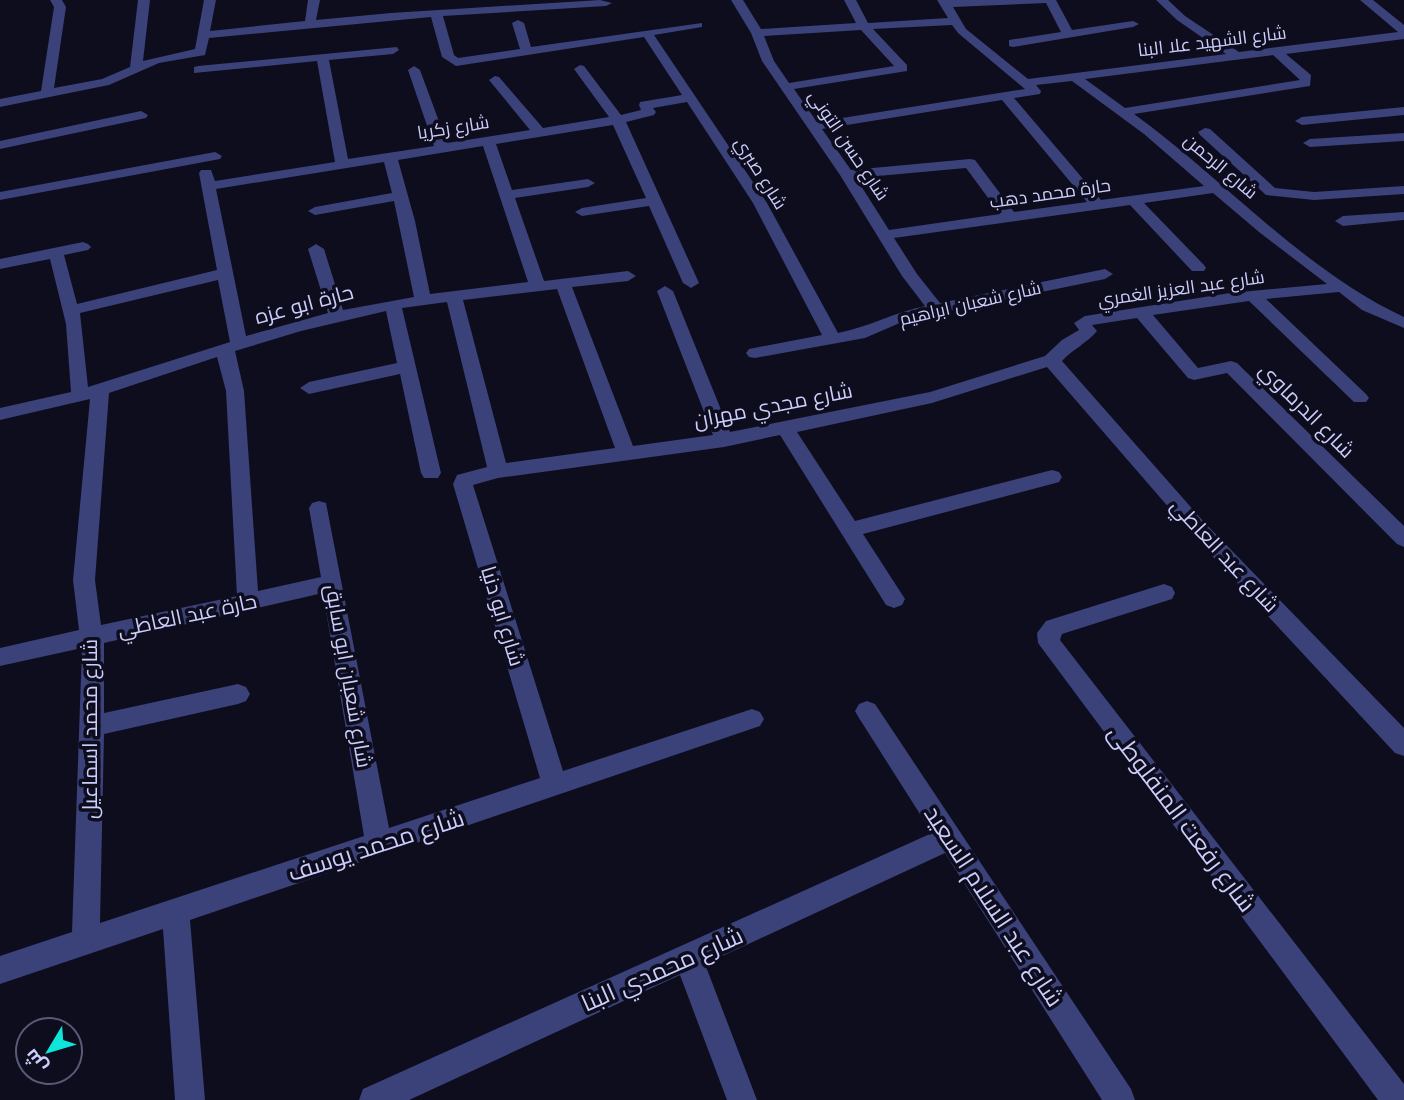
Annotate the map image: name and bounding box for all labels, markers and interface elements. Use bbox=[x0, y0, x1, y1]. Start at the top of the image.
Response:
street label: شارع الشهيد علا البنا bbox=[1136, 19, 1288, 63]
street label: شارع حسن التوني bbox=[801, 85, 895, 206]
street label: شارع زكريا bbox=[415, 109, 491, 145]
street label: شارع الرحمن bbox=[1179, 128, 1263, 204]
street label: شارع صبري bbox=[727, 132, 793, 215]
street label: حارة محمد دهب bbox=[988, 172, 1112, 214]
street label: شارع عبد العزيز الغمري bbox=[1096, 264, 1266, 314]
street label: شارع شعبان ابراهيم bbox=[897, 275, 1043, 331]
street label: حارة ابو عزه bbox=[251, 277, 357, 331]
street label: شارع الدرماوي bbox=[1251, 356, 1361, 466]
street label: شارع مجدي مهران bbox=[691, 375, 855, 437]
street label: شارع عبد العاطي bbox=[1163, 491, 1286, 620]
street label: شارع ابو دنيا bbox=[474, 562, 532, 670]
street label: شارع شعبان ابو سابق bbox=[319, 582, 379, 770]
street label: حارة عبد العاطي bbox=[115, 586, 260, 646]
street label: شارع محمد اسماعيل bbox=[75, 639, 104, 819]
street label: شارع رفعت المنفلوطى bbox=[1101, 717, 1263, 919]
street label: شارع عبد السلام السعيد bbox=[917, 799, 1071, 1013]
street label: شارع محمد يوسف bbox=[284, 801, 468, 889]
street label: شارع محمدي البنا bbox=[576, 919, 749, 1021]
north arrow bbox=[14, 1016, 84, 1086]
text: ش bbox=[18, 1043, 54, 1079]

